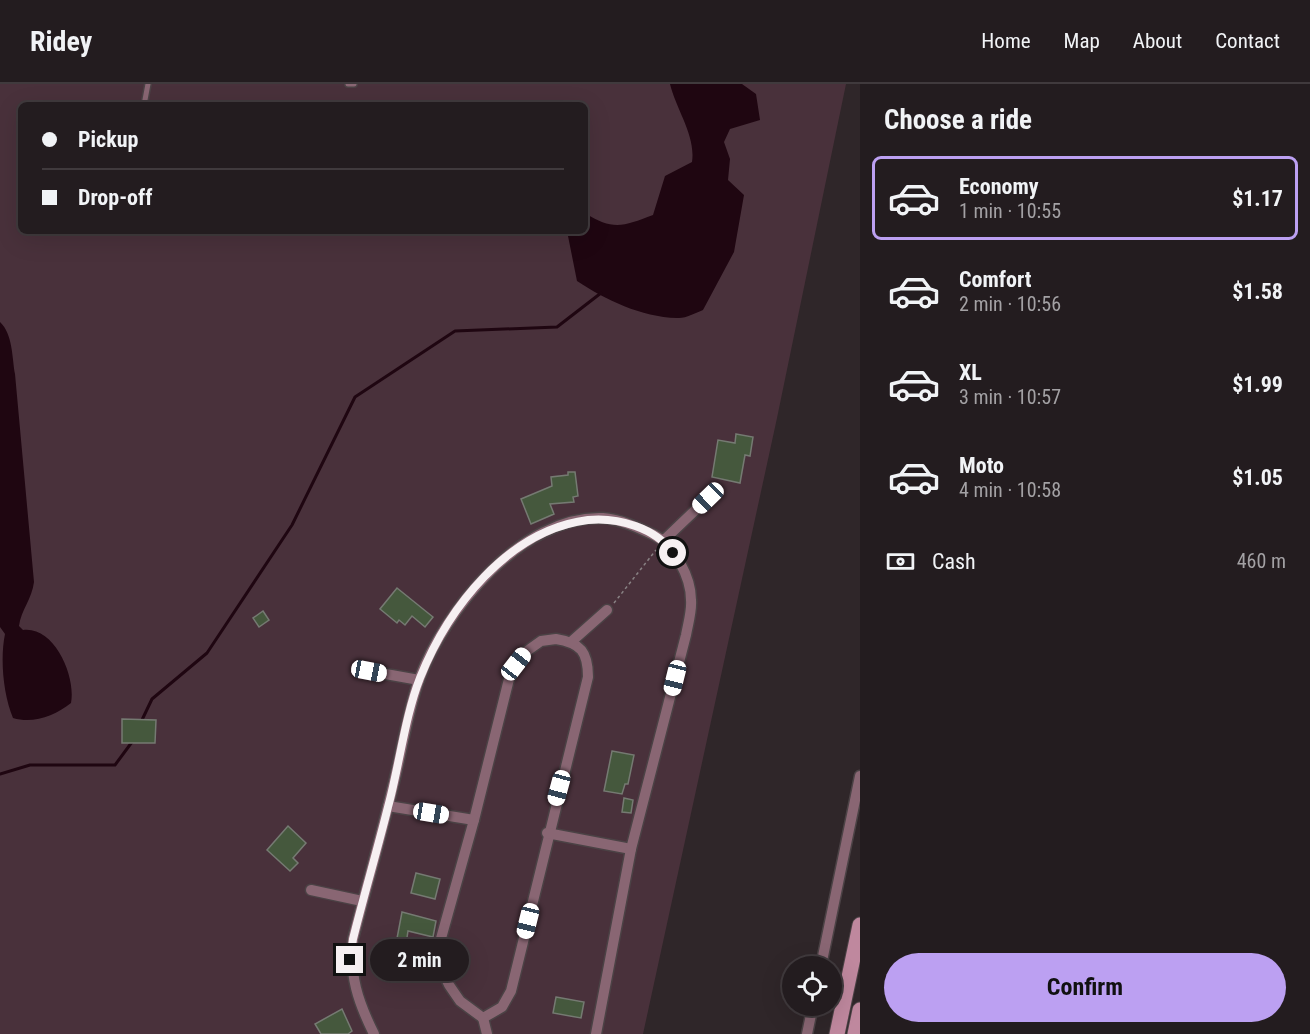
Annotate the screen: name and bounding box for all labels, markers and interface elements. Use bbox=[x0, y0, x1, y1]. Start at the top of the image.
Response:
text: Ridey bbox=[30, 25, 92, 58]
text: Home bbox=[981, 29, 1031, 53]
text: Map bbox=[1064, 29, 1100, 53]
text: About bbox=[1133, 29, 1182, 53]
text: Contact bbox=[1215, 29, 1280, 53]
text: Choose a ride bbox=[884, 104, 1032, 136]
text: Pickup bbox=[78, 127, 138, 152]
icon: car bbox=[887, 171, 941, 225]
text: Economy bbox=[959, 174, 1039, 199]
text: Drop-off bbox=[78, 185, 152, 210]
text: $1.17 bbox=[1232, 186, 1283, 211]
text: 1 min · 10:55 bbox=[959, 199, 1061, 223]
icon: car bbox=[887, 264, 941, 318]
text: Comfort bbox=[959, 267, 1032, 292]
text: $1.58 bbox=[1232, 279, 1283, 304]
text: 2 min · 10:56 bbox=[959, 292, 1061, 316]
icon: car bbox=[887, 357, 941, 411]
text: XL bbox=[959, 360, 982, 385]
text: $1.99 bbox=[1232, 372, 1283, 397]
text: 3 min · 10:57 bbox=[959, 385, 1061, 409]
icon: car bbox=[887, 450, 941, 504]
text: Moto bbox=[959, 453, 1004, 478]
text: $1.05 bbox=[1232, 465, 1283, 490]
text: 4 min · 10:58 bbox=[959, 478, 1061, 502]
car bbox=[689, 479, 727, 517]
route start bbox=[659, 539, 686, 566]
icon: cash bbox=[884, 545, 917, 578]
text: Cash bbox=[932, 549, 976, 574]
text: 460 m bbox=[1237, 549, 1286, 573]
car bbox=[498, 644, 534, 684]
car bbox=[662, 658, 688, 698]
car bbox=[350, 659, 388, 683]
car bbox=[546, 768, 572, 808]
car bbox=[412, 801, 450, 825]
car bbox=[515, 901, 541, 941]
callout: 2 min bbox=[371, 939, 470, 981]
route end bbox=[336, 946, 363, 973]
text: 2 min bbox=[397, 948, 442, 972]
button: Confirm bbox=[884, 953, 1286, 1022]
map controls bbox=[782, 956, 842, 1016]
button: locate bbox=[782, 956, 842, 1016]

